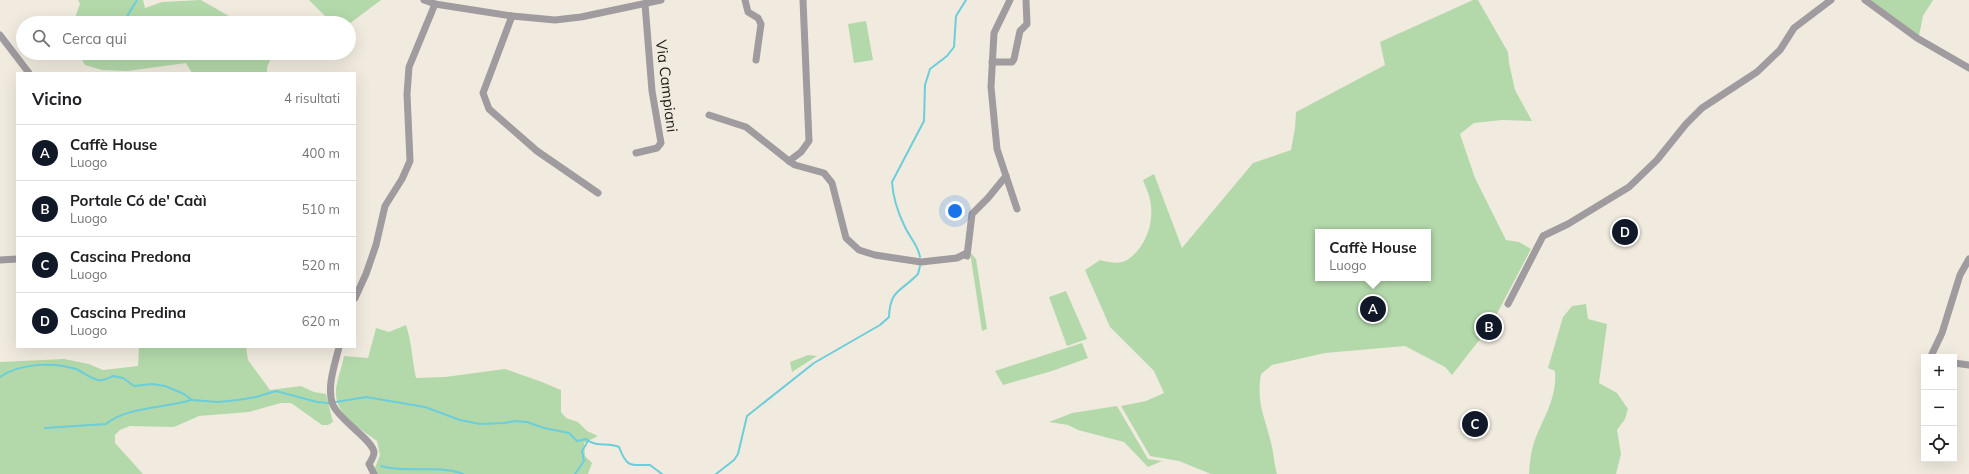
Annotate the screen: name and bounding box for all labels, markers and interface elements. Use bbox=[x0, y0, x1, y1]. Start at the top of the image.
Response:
search box bbox=[16, 16, 356, 60]
icon: search bbox=[30, 27, 52, 49]
text: Cerca qui bbox=[62, 29, 127, 48]
street label: Via Campiani bbox=[652, 39, 682, 133]
text: Vicino bbox=[32, 88, 82, 109]
text: 4 risultati bbox=[284, 90, 340, 106]
text: Caffè House bbox=[70, 135, 157, 154]
text: A bbox=[40, 145, 50, 161]
text: 400 m bbox=[302, 145, 340, 161]
text: Luogo bbox=[70, 154, 107, 170]
text: Portale Có de' Caàì bbox=[70, 191, 207, 210]
text: B bbox=[41, 201, 49, 217]
text: 510 m bbox=[302, 201, 340, 217]
your location bbox=[945, 201, 965, 221]
text: Luogo bbox=[70, 210, 107, 226]
pin: D bbox=[1612, 217, 1638, 247]
popup bbox=[1315, 229, 1431, 281]
text: Caffè House bbox=[1329, 238, 1417, 257]
text: Cascina Predona bbox=[70, 247, 191, 266]
text: C bbox=[41, 257, 49, 273]
text: 520 m bbox=[302, 257, 340, 273]
text: Luogo bbox=[1329, 257, 1367, 273]
text: Luogo bbox=[70, 266, 107, 282]
pin: A bbox=[1360, 294, 1386, 324]
text: Cascina Predina bbox=[70, 303, 186, 322]
pin: B bbox=[1476, 312, 1502, 342]
text: D bbox=[40, 313, 50, 329]
text: 620 m bbox=[302, 313, 340, 329]
text: Luogo bbox=[70, 322, 107, 338]
map controls bbox=[1921, 354, 1957, 462]
button: + bbox=[1921, 354, 1957, 390]
button: − bbox=[1921, 390, 1957, 426]
pin: C bbox=[1462, 409, 1488, 439]
button: locate bbox=[1921, 426, 1957, 462]

